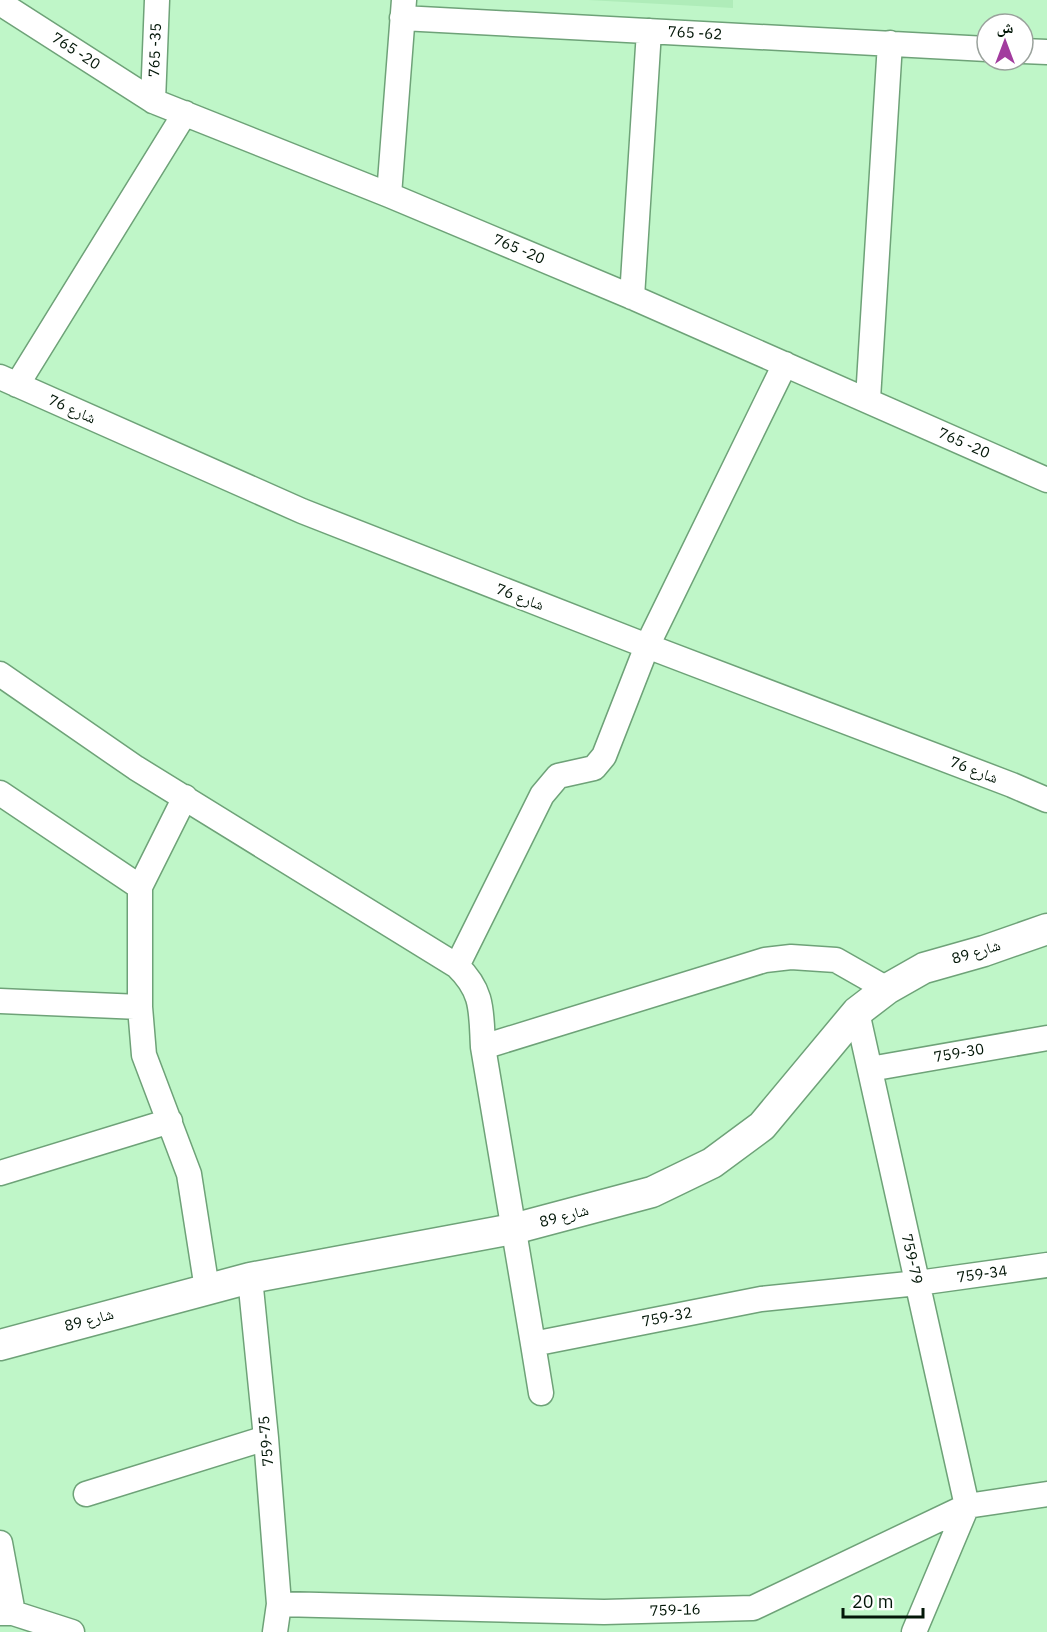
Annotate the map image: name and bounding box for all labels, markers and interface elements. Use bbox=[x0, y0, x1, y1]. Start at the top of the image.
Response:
north arrow bbox=[975, 12, 1035, 72]
text: ش bbox=[997, 17, 1014, 37]
street label: 765 -35 bbox=[144, 22, 165, 78]
street label: 765 -62 bbox=[667, 22, 723, 43]
street label: 765 -20 bbox=[48, 28, 104, 73]
street label: 765 -20 bbox=[490, 229, 548, 268]
street label: شارع 76 bbox=[45, 390, 99, 428]
street label: 765 -20 bbox=[935, 423, 993, 462]
street label: شارع 76 bbox=[493, 579, 547, 615]
street label: شارع 76 bbox=[947, 752, 1001, 788]
street label: شارع 89 bbox=[949, 935, 1003, 969]
street label: 759-30 bbox=[932, 1039, 986, 1066]
street label: شارع 89 bbox=[537, 1200, 591, 1232]
street label: 759-79 bbox=[897, 1232, 927, 1286]
street label: 759-34 bbox=[955, 1261, 1009, 1286]
street label: 759-32 bbox=[640, 1302, 694, 1331]
street label: شارع 89 bbox=[62, 1304, 116, 1336]
street label: 759-75 bbox=[254, 1415, 277, 1467]
scale bar bbox=[843, 1581, 922, 1619]
text: 20 m bbox=[852, 1590, 894, 1613]
street label: 759-16 bbox=[649, 1599, 701, 1620]

